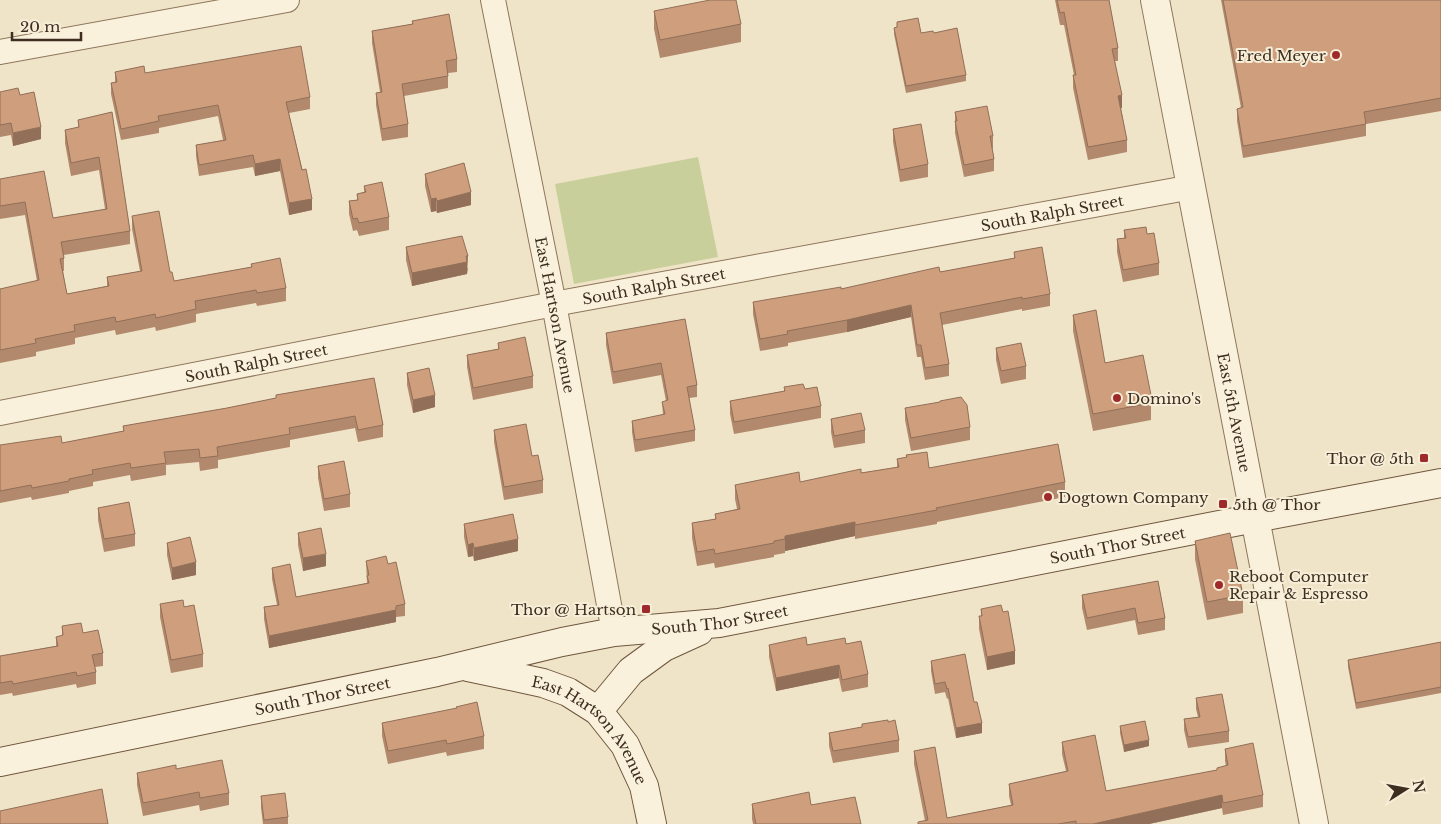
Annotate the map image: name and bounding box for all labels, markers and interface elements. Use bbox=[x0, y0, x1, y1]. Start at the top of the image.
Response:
scale bar bbox=[12, 10, 81, 42]
text: 20 m bbox=[20, 17, 60, 36]
place label: Fred Meyer bbox=[1237, 46, 1327, 65]
marker: Fred Meyer bbox=[1330, 49, 1342, 61]
street label: South Ralph Street bbox=[979, 190, 1125, 235]
street label: East Hartson Avenue bbox=[531, 235, 580, 395]
street label: South Ralph Street bbox=[581, 263, 727, 308]
street label: South Ralph Street bbox=[183, 339, 329, 386]
street label: East 5th Avenue bbox=[1214, 351, 1255, 474]
place label: Domino's bbox=[1127, 389, 1201, 408]
marker: Domino's bbox=[1111, 392, 1123, 404]
place label: Thor @ 5th bbox=[1327, 449, 1414, 468]
marker: Thor @ 5th bbox=[1418, 452, 1430, 464]
place label: Dogtown Company bbox=[1058, 488, 1209, 507]
marker: Dogtown Company bbox=[1042, 491, 1054, 503]
place label: 5th @ Thor bbox=[1233, 495, 1321, 514]
marker: 5th @ Thor bbox=[1217, 498, 1229, 510]
street label: South Thor Street bbox=[1048, 522, 1187, 568]
place label: Reboot Computer Repair & Espresso bbox=[1229, 567, 1369, 603]
marker: Reboot Computer Repair & Espresso bbox=[1213, 579, 1225, 591]
place label: Thor @ Hartson bbox=[511, 600, 636, 619]
street label: South Thor Street bbox=[650, 600, 790, 638]
marker: Thor @ Hartson bbox=[640, 603, 652, 615]
street label: East Hartson Avenue bbox=[530, 671, 651, 787]
street label: South Thor Street bbox=[253, 672, 392, 719]
north arrow bbox=[1381, 764, 1431, 814]
text: N bbox=[1409, 778, 1429, 795]

